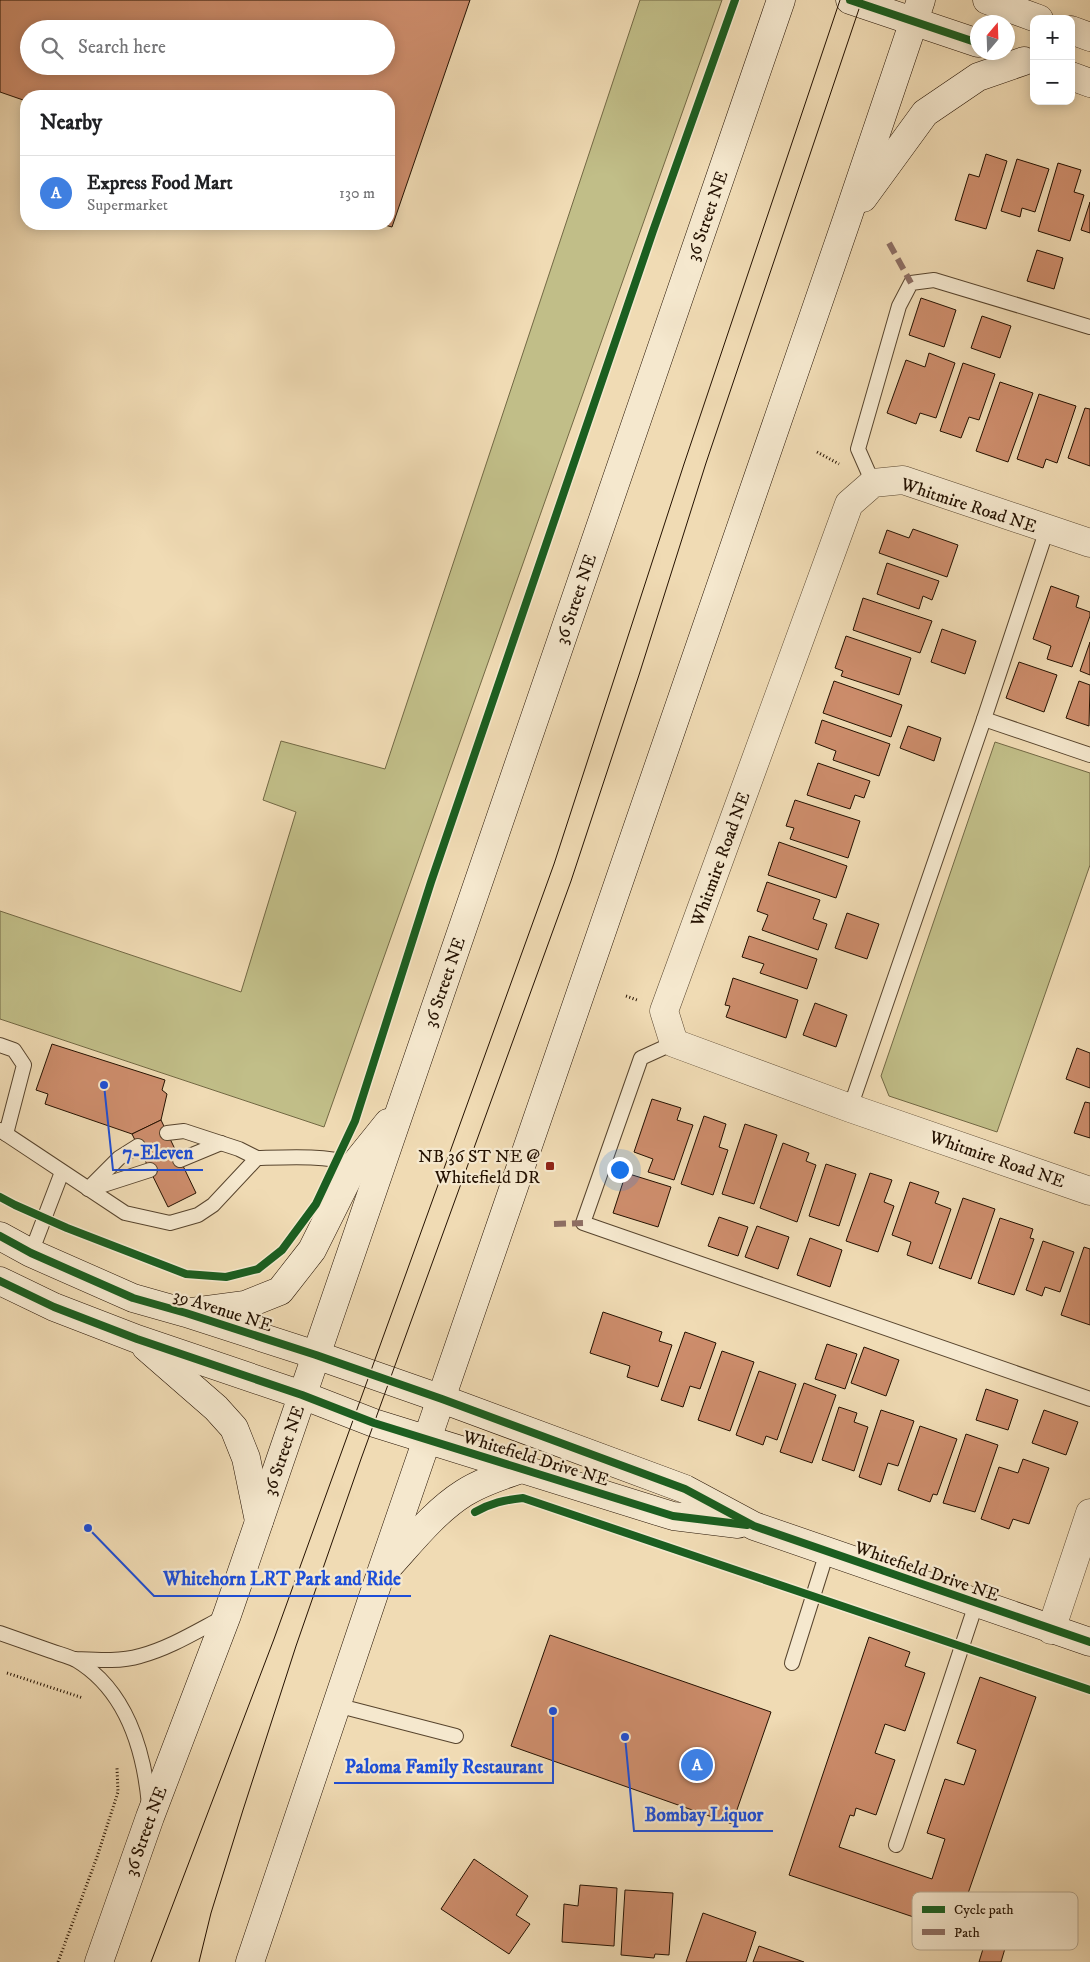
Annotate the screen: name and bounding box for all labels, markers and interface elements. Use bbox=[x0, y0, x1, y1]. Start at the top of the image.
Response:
north arrow bbox=[970, 15, 1015, 60]
map controls bbox=[1030, 15, 1075, 105]
button: + bbox=[1030, 15, 1075, 60]
search box bbox=[20, 20, 395, 75]
icon: search bbox=[38, 34, 66, 62]
text: Search here bbox=[78, 36, 166, 59]
button: − bbox=[1030, 60, 1075, 105]
text: Nearby bbox=[40, 110, 102, 136]
street label: 36 Street NE bbox=[682, 168, 734, 264]
text: Express Food Mart bbox=[87, 172, 233, 195]
text: A bbox=[51, 183, 61, 203]
text: 130 m bbox=[339, 183, 375, 203]
text: Supermarket bbox=[87, 195, 168, 215]
street label: Whitmire Road NE bbox=[897, 473, 1040, 538]
street label: 36 Street NE bbox=[551, 551, 602, 647]
street label: Whitmire Road NE bbox=[686, 789, 756, 931]
street label: 36 Street NE bbox=[419, 934, 471, 1030]
street label: Whitmire Road NE bbox=[925, 1126, 1068, 1193]
callout: 7-Eleven bbox=[113, 1136, 203, 1170]
text: 7-Eleven bbox=[123, 1142, 194, 1165]
place label: NB 36 ST NE @ Whitefield DR bbox=[418, 1146, 540, 1189]
your location bbox=[607, 1157, 633, 1183]
marker: NB 36 ST NE @ Whitefield DR bbox=[544, 1160, 556, 1172]
street label: 39 Avenue NE bbox=[170, 1285, 275, 1337]
street label: 36 Street NE bbox=[259, 1402, 310, 1499]
street label: Whitefield Drive NE bbox=[459, 1426, 612, 1492]
street label: Whitefield Drive NE bbox=[851, 1537, 1002, 1607]
callout: Whitehorn LRT Park and Ride bbox=[154, 1562, 411, 1596]
text: Whitehorn LRT Park and Ride bbox=[162, 1568, 401, 1591]
pin: A bbox=[681, 1746, 713, 1784]
callout: Paloma Family Restaurant bbox=[334, 1749, 553, 1783]
text: Paloma Family Restaurant bbox=[345, 1756, 544, 1779]
street label: 36 Street NE bbox=[120, 1783, 173, 1879]
callout: Bombay Liquor bbox=[634, 1797, 773, 1831]
text: Bombay Liquor bbox=[645, 1804, 764, 1828]
legend bbox=[912, 1892, 1078, 1950]
text: Cycle path bbox=[954, 1901, 1014, 1919]
text: Path bbox=[954, 1924, 981, 1942]

